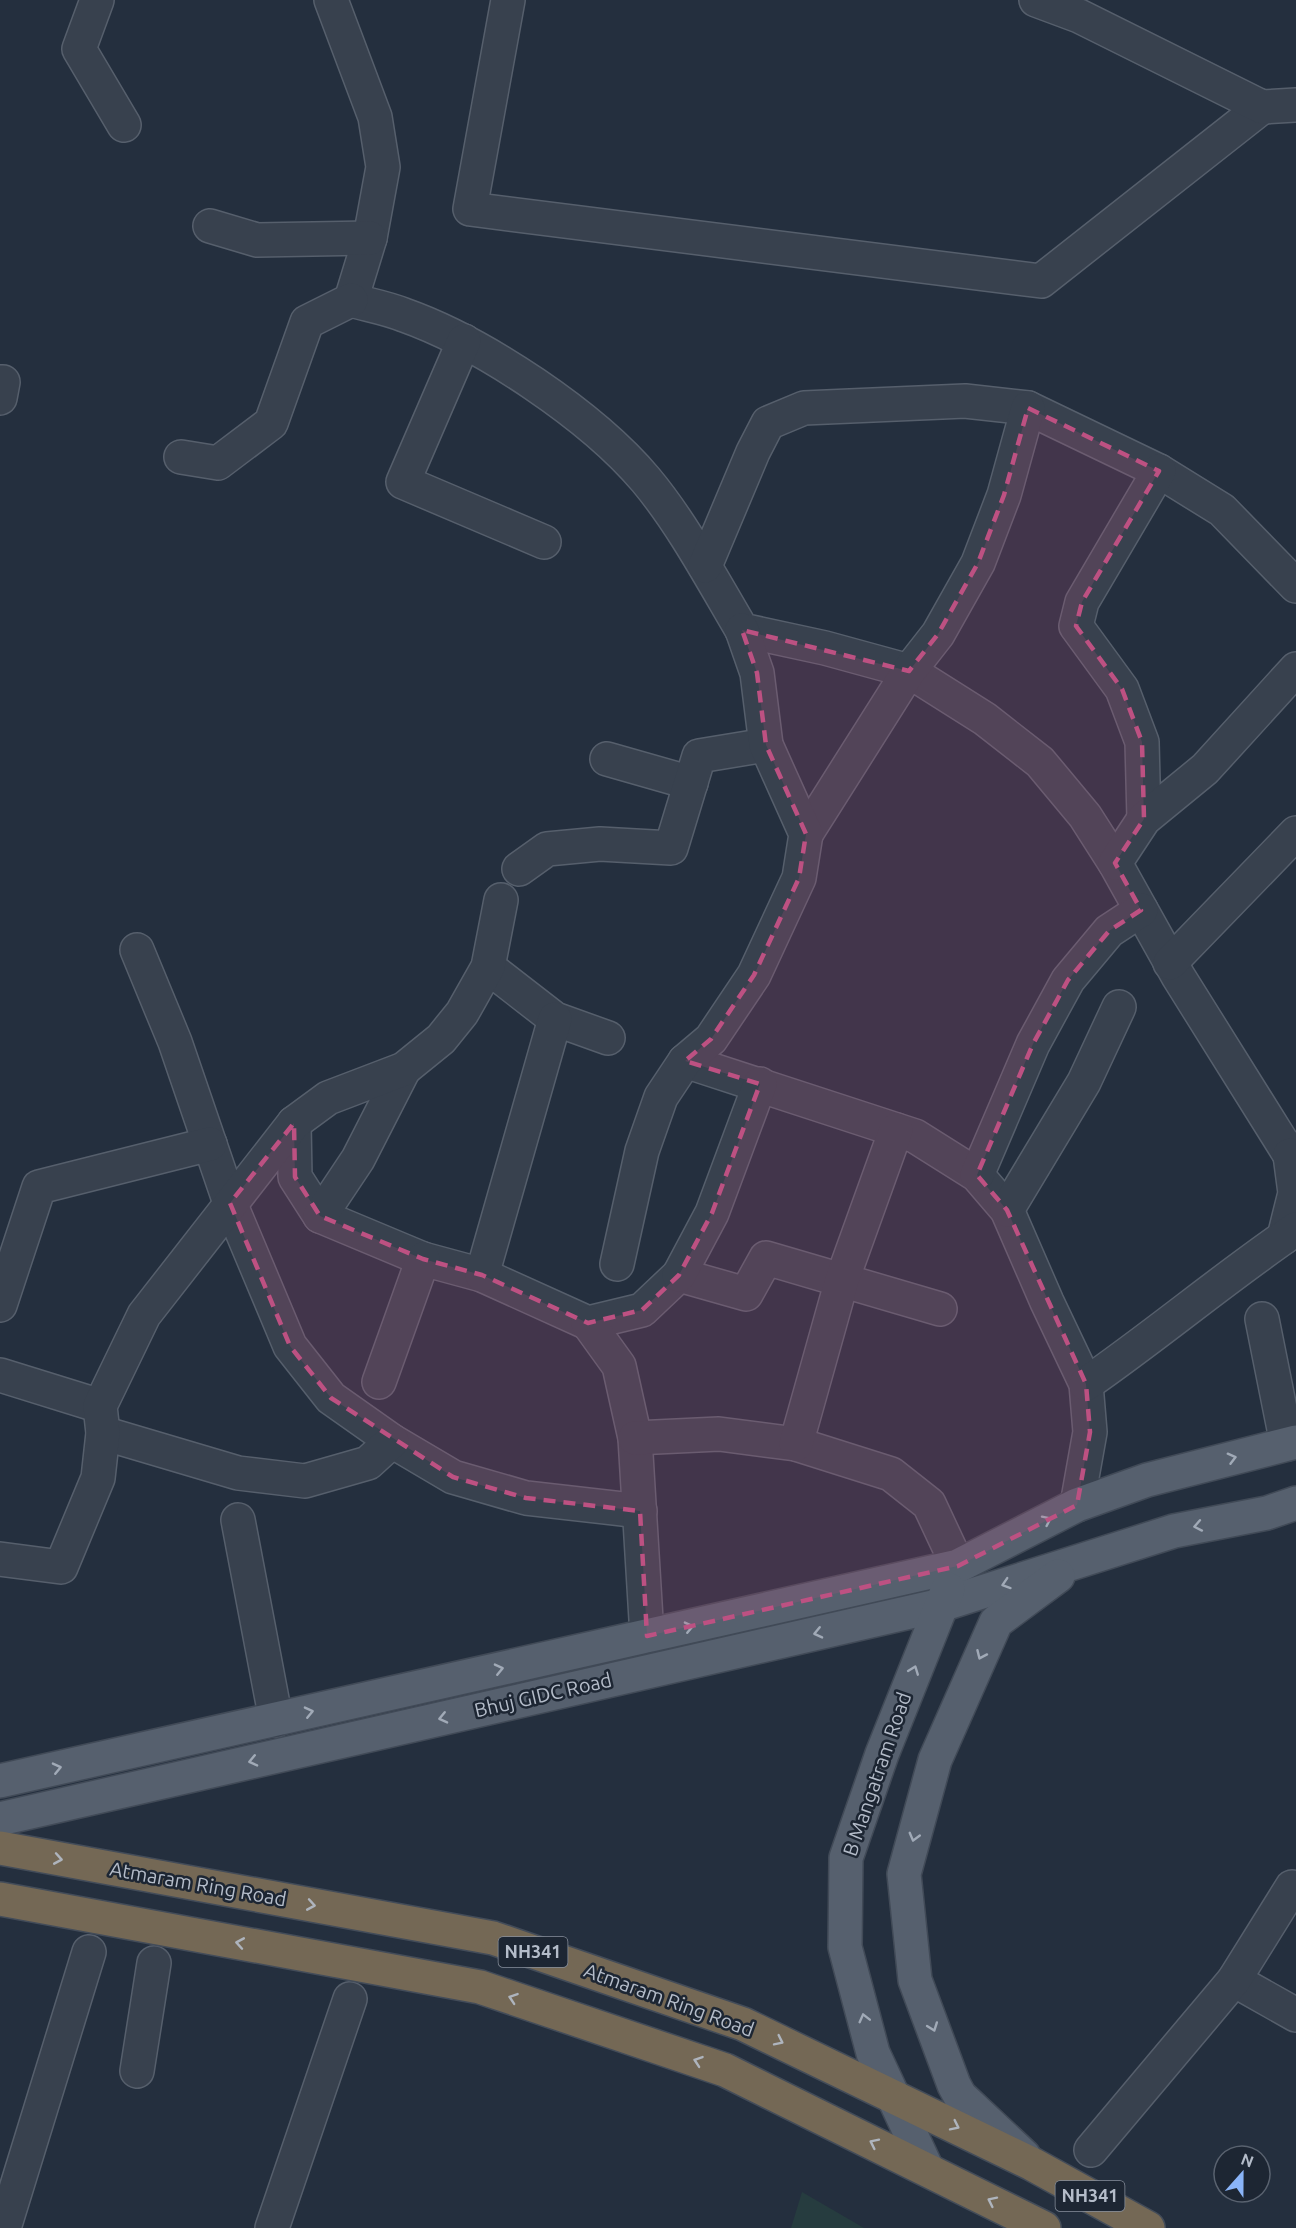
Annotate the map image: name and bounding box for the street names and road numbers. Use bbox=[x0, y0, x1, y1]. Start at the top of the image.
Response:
street label: Bhuj GIDC Road bbox=[472, 1668, 614, 1722]
street label: B Mangatram Road bbox=[838, 1689, 915, 1859]
street label: Atmaram Ring Road bbox=[108, 1857, 288, 1910]
road number: NH341 bbox=[498, 1937, 568, 1967]
street label: Atmaram Ring Road bbox=[581, 1958, 757, 2041]
road number: NH341 bbox=[1056, 2181, 1124, 2211]

